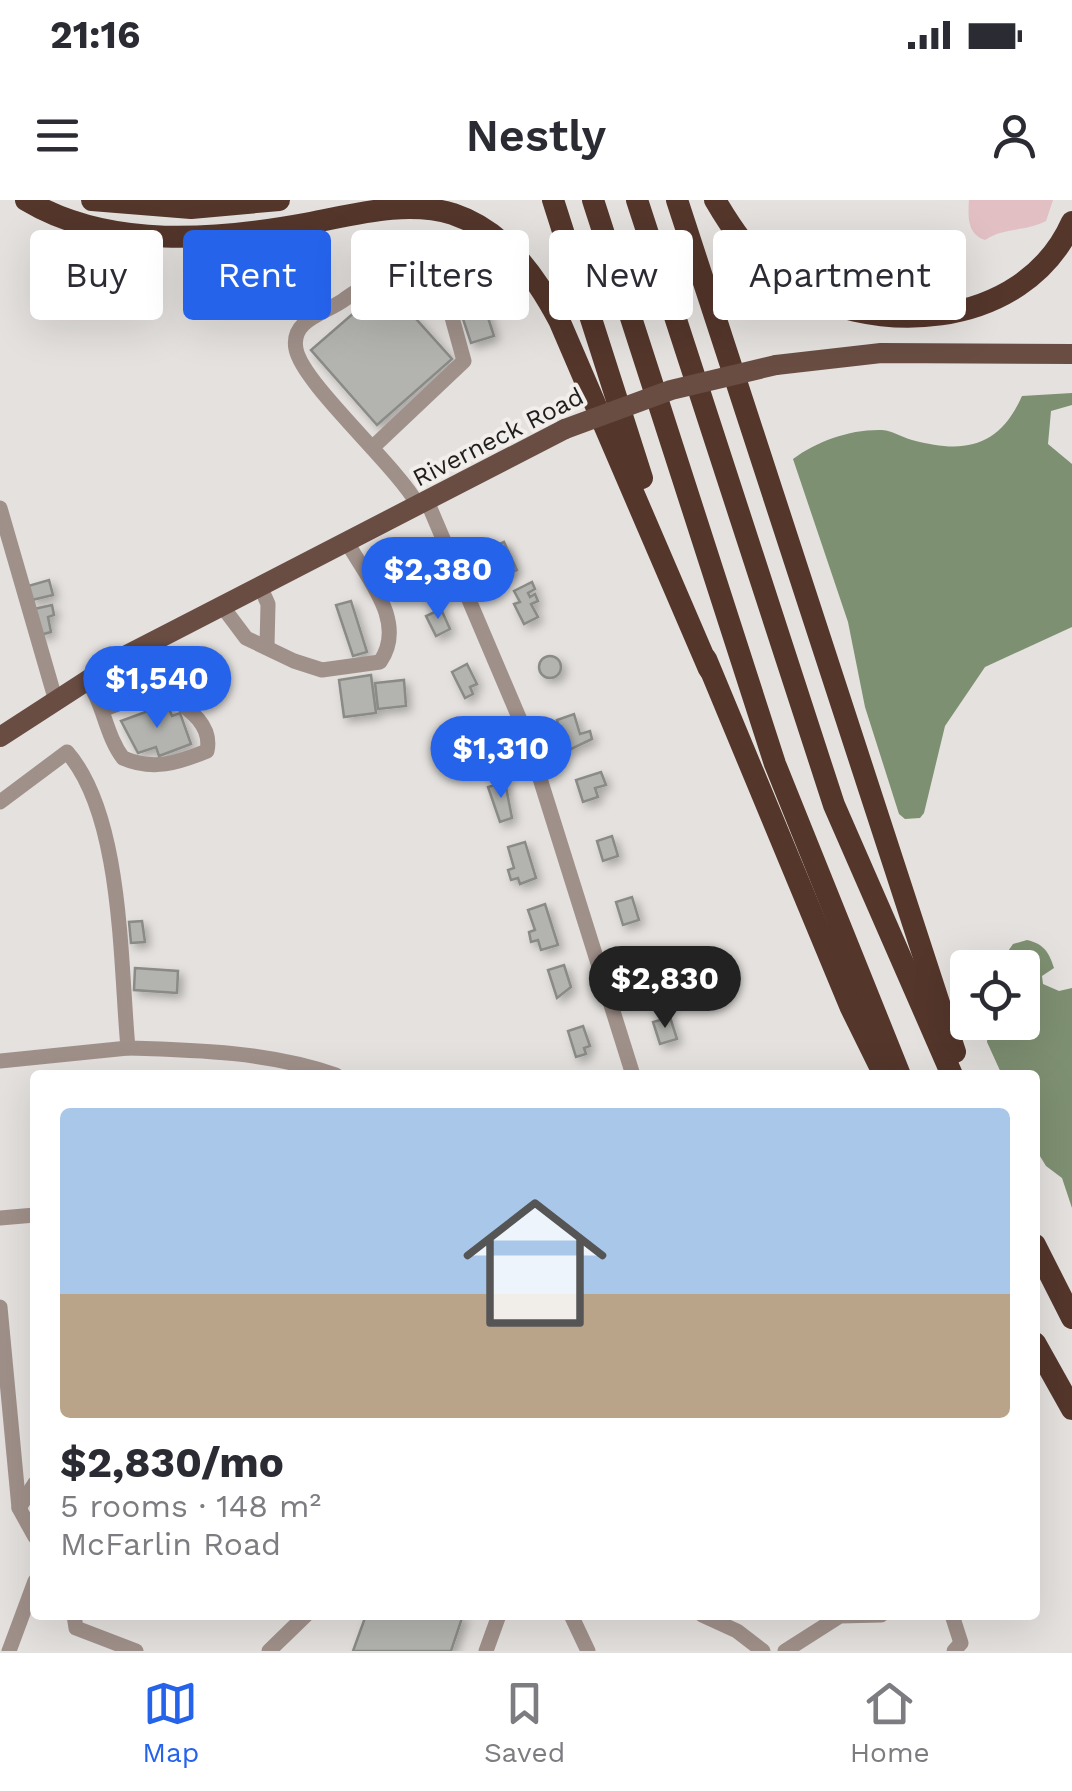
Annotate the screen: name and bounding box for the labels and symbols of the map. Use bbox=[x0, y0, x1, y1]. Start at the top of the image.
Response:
street label: Riverneck Road bbox=[408, 381, 588, 493]
pin: $2,380 bbox=[357, 537, 519, 622]
pin: $1,540 bbox=[76, 646, 238, 731]
pin: $1,310 bbox=[420, 716, 582, 801]
pin: $2,830 bbox=[584, 946, 746, 1031]

